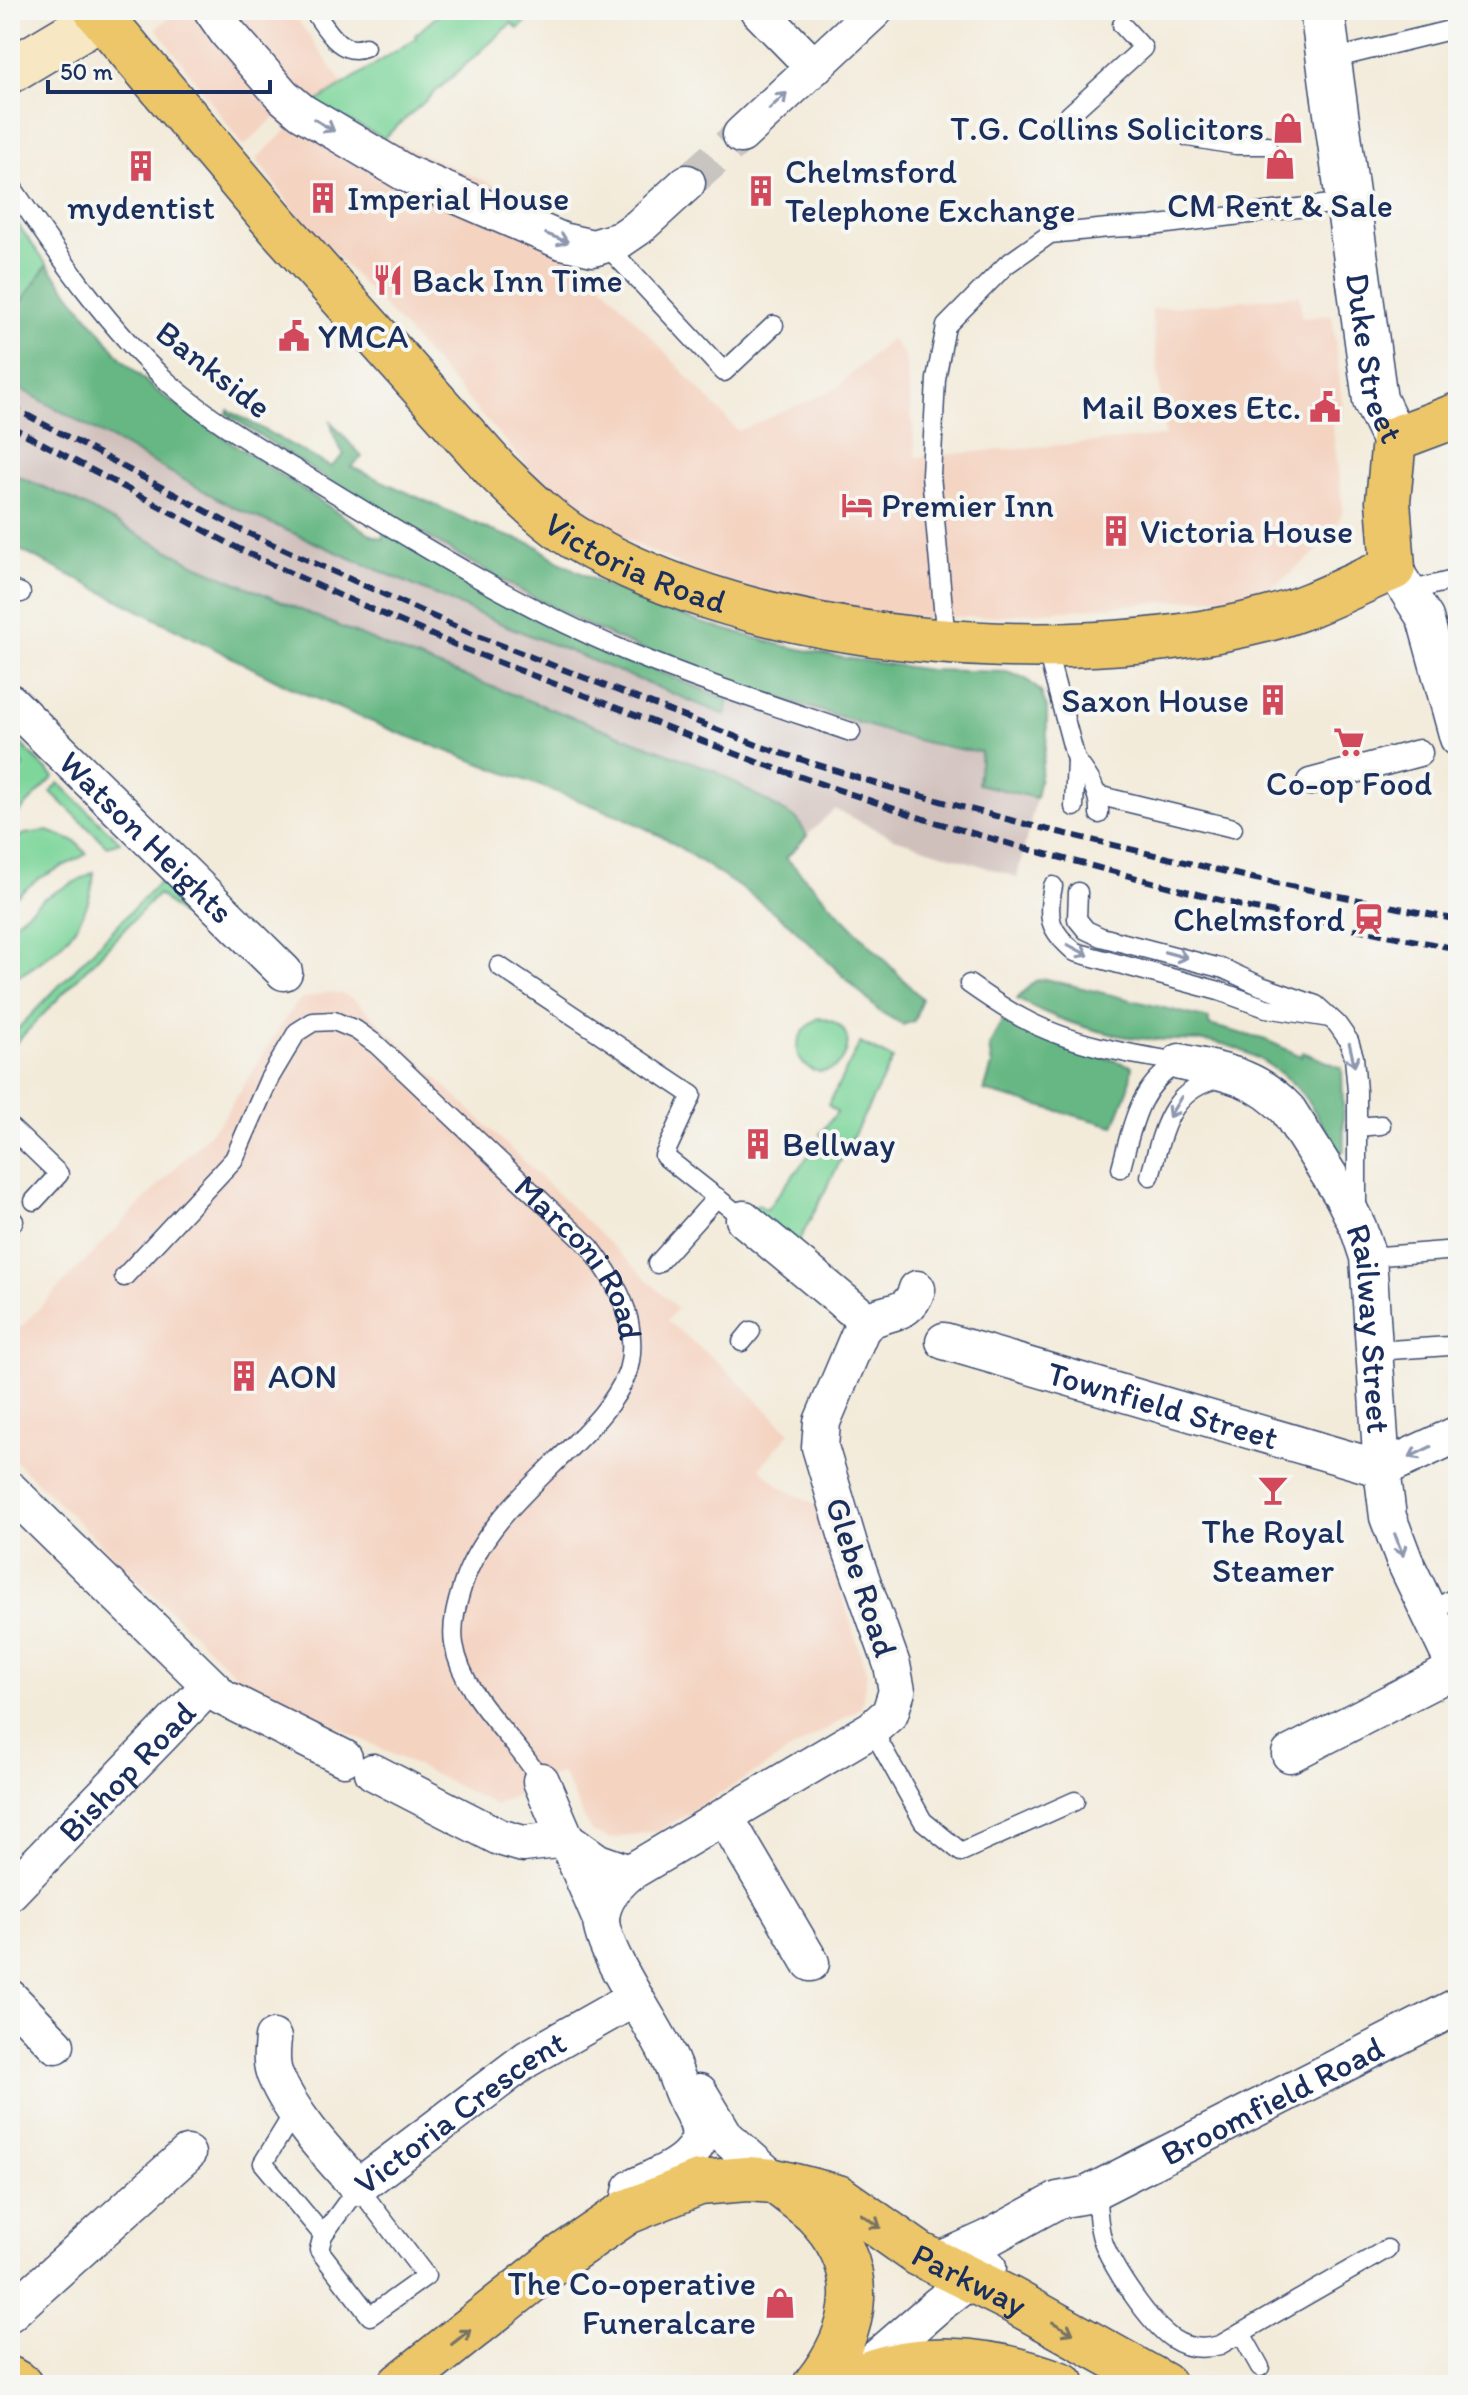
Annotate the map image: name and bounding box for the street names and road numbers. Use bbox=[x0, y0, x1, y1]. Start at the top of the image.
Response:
street label: Duke Street bbox=[1337, 270, 1413, 450]
street label: Bankside bbox=[148, 312, 280, 427]
street label: Victoria Road bbox=[536, 503, 732, 622]
street label: Watson Heights bbox=[50, 742, 242, 932]
street label: Marconi Road bbox=[506, 1166, 651, 1343]
street label: Railway Street bbox=[1337, 1218, 1400, 1435]
street label: Townfield Street bbox=[1042, 1352, 1283, 1459]
street label: Glebe Road bbox=[816, 1492, 907, 1663]
street label: Bishop Road bbox=[50, 1692, 205, 1851]
street label: Victoria Crescent bbox=[346, 2021, 573, 2204]
street label: Broomfield Road bbox=[1154, 2027, 1390, 2175]
street label: Parkway bbox=[905, 2234, 1034, 2325]

